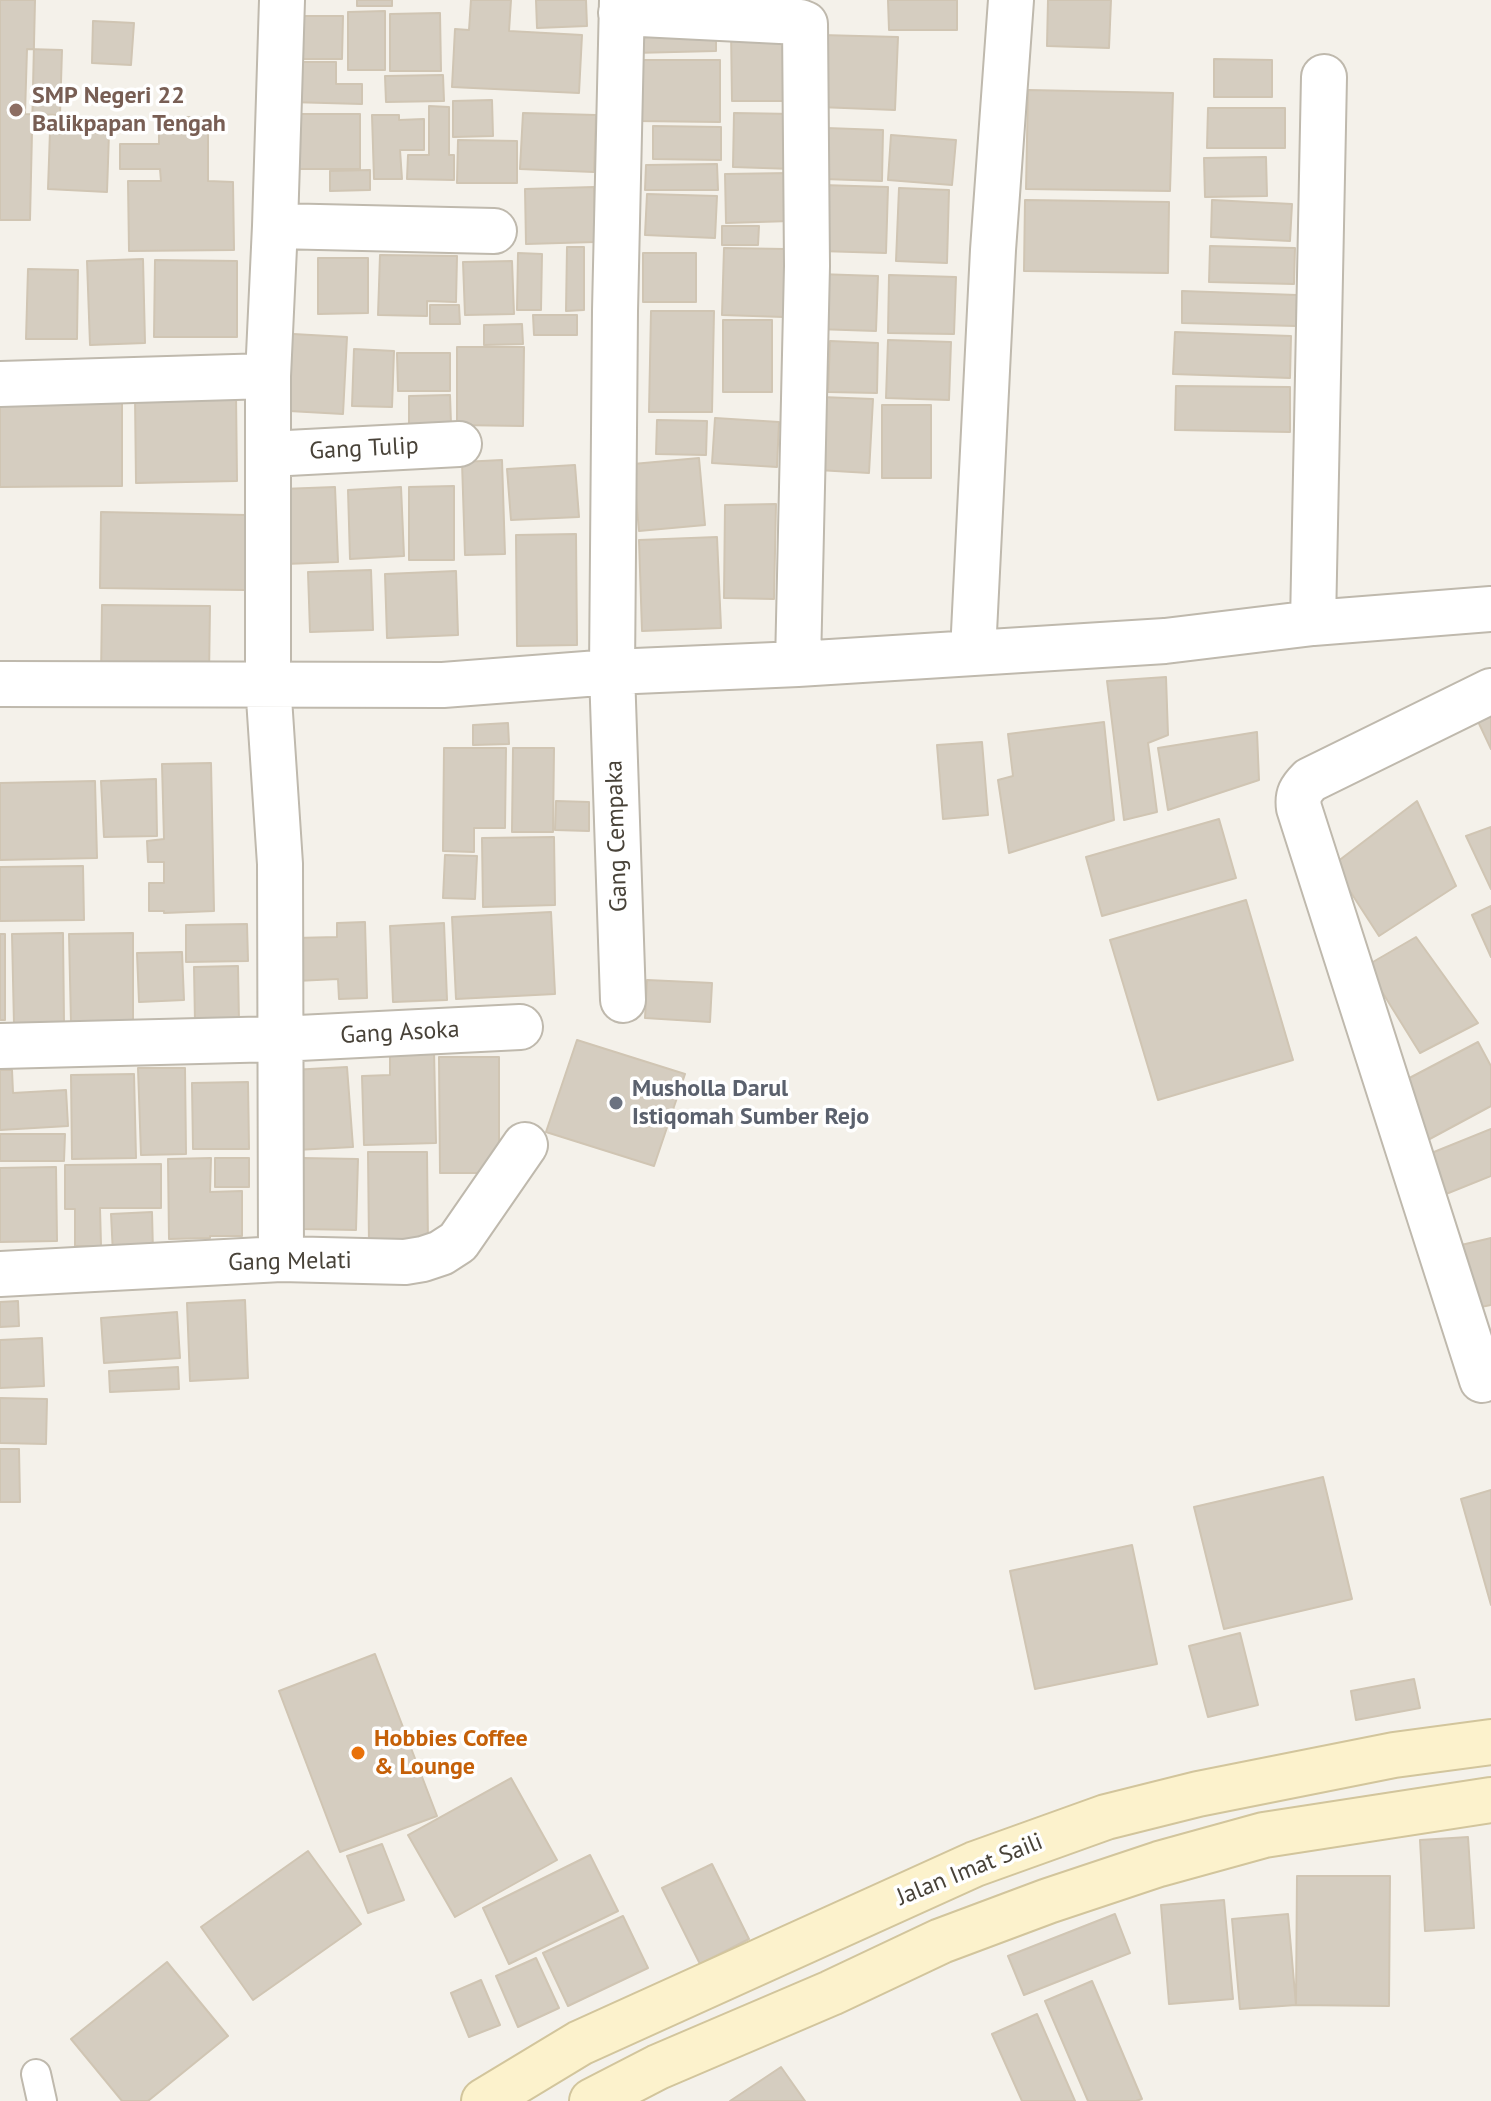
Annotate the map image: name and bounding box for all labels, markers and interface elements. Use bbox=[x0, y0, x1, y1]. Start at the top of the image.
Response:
place label: SMP Negeri 22 Balikpapan Tengah bbox=[32, 82, 226, 138]
marker: SMP Negeri 22 Balikpapan Tengah bbox=[7, 101, 25, 119]
street label: Gang Tulip bbox=[309, 432, 419, 466]
street label: Gang Cempaka bbox=[600, 760, 634, 912]
street label: Gang Asoka bbox=[340, 1015, 460, 1051]
place label: Musholla Darul Istiqomah Sumber Rejo bbox=[632, 1075, 869, 1131]
marker: Musholla Darul Istiqomah Sumber Rejo bbox=[607, 1094, 625, 1112]
street label: Gang Melati bbox=[228, 1247, 352, 1277]
place label: Hobbies Coffee & Lounge bbox=[374, 1725, 528, 1781]
marker: Hobbies Coffee & Lounge bbox=[349, 1744, 367, 1762]
street label: Jalan Imat Saili bbox=[893, 1828, 1047, 1912]

